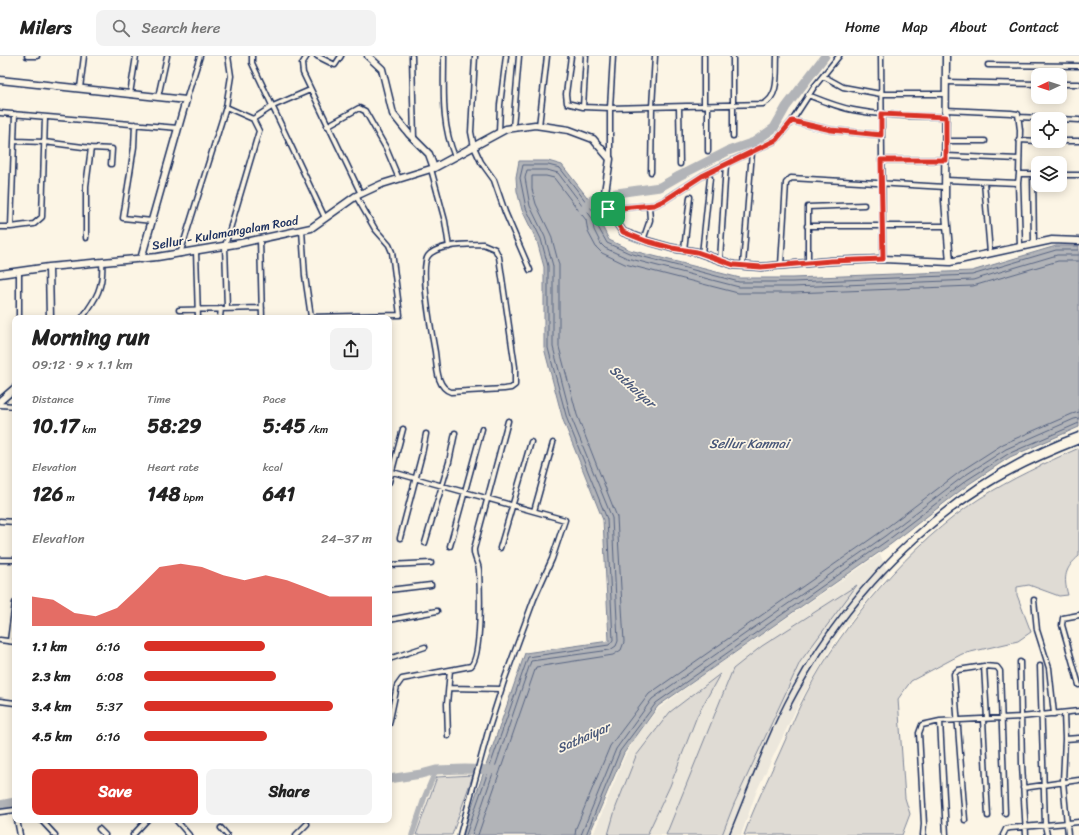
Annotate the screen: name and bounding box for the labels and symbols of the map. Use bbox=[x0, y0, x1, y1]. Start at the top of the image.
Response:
north arrow bbox=[1031, 68, 1067, 104]
pin bbox=[591, 192, 625, 226]
street label: Sellur - Kulamangalam Road bbox=[150, 209, 302, 257]
water label: Sathaiyar bbox=[604, 359, 663, 415]
water label: Sellur Kanmai bbox=[709, 432, 791, 455]
water label: Sathaiyar bbox=[553, 715, 616, 759]

